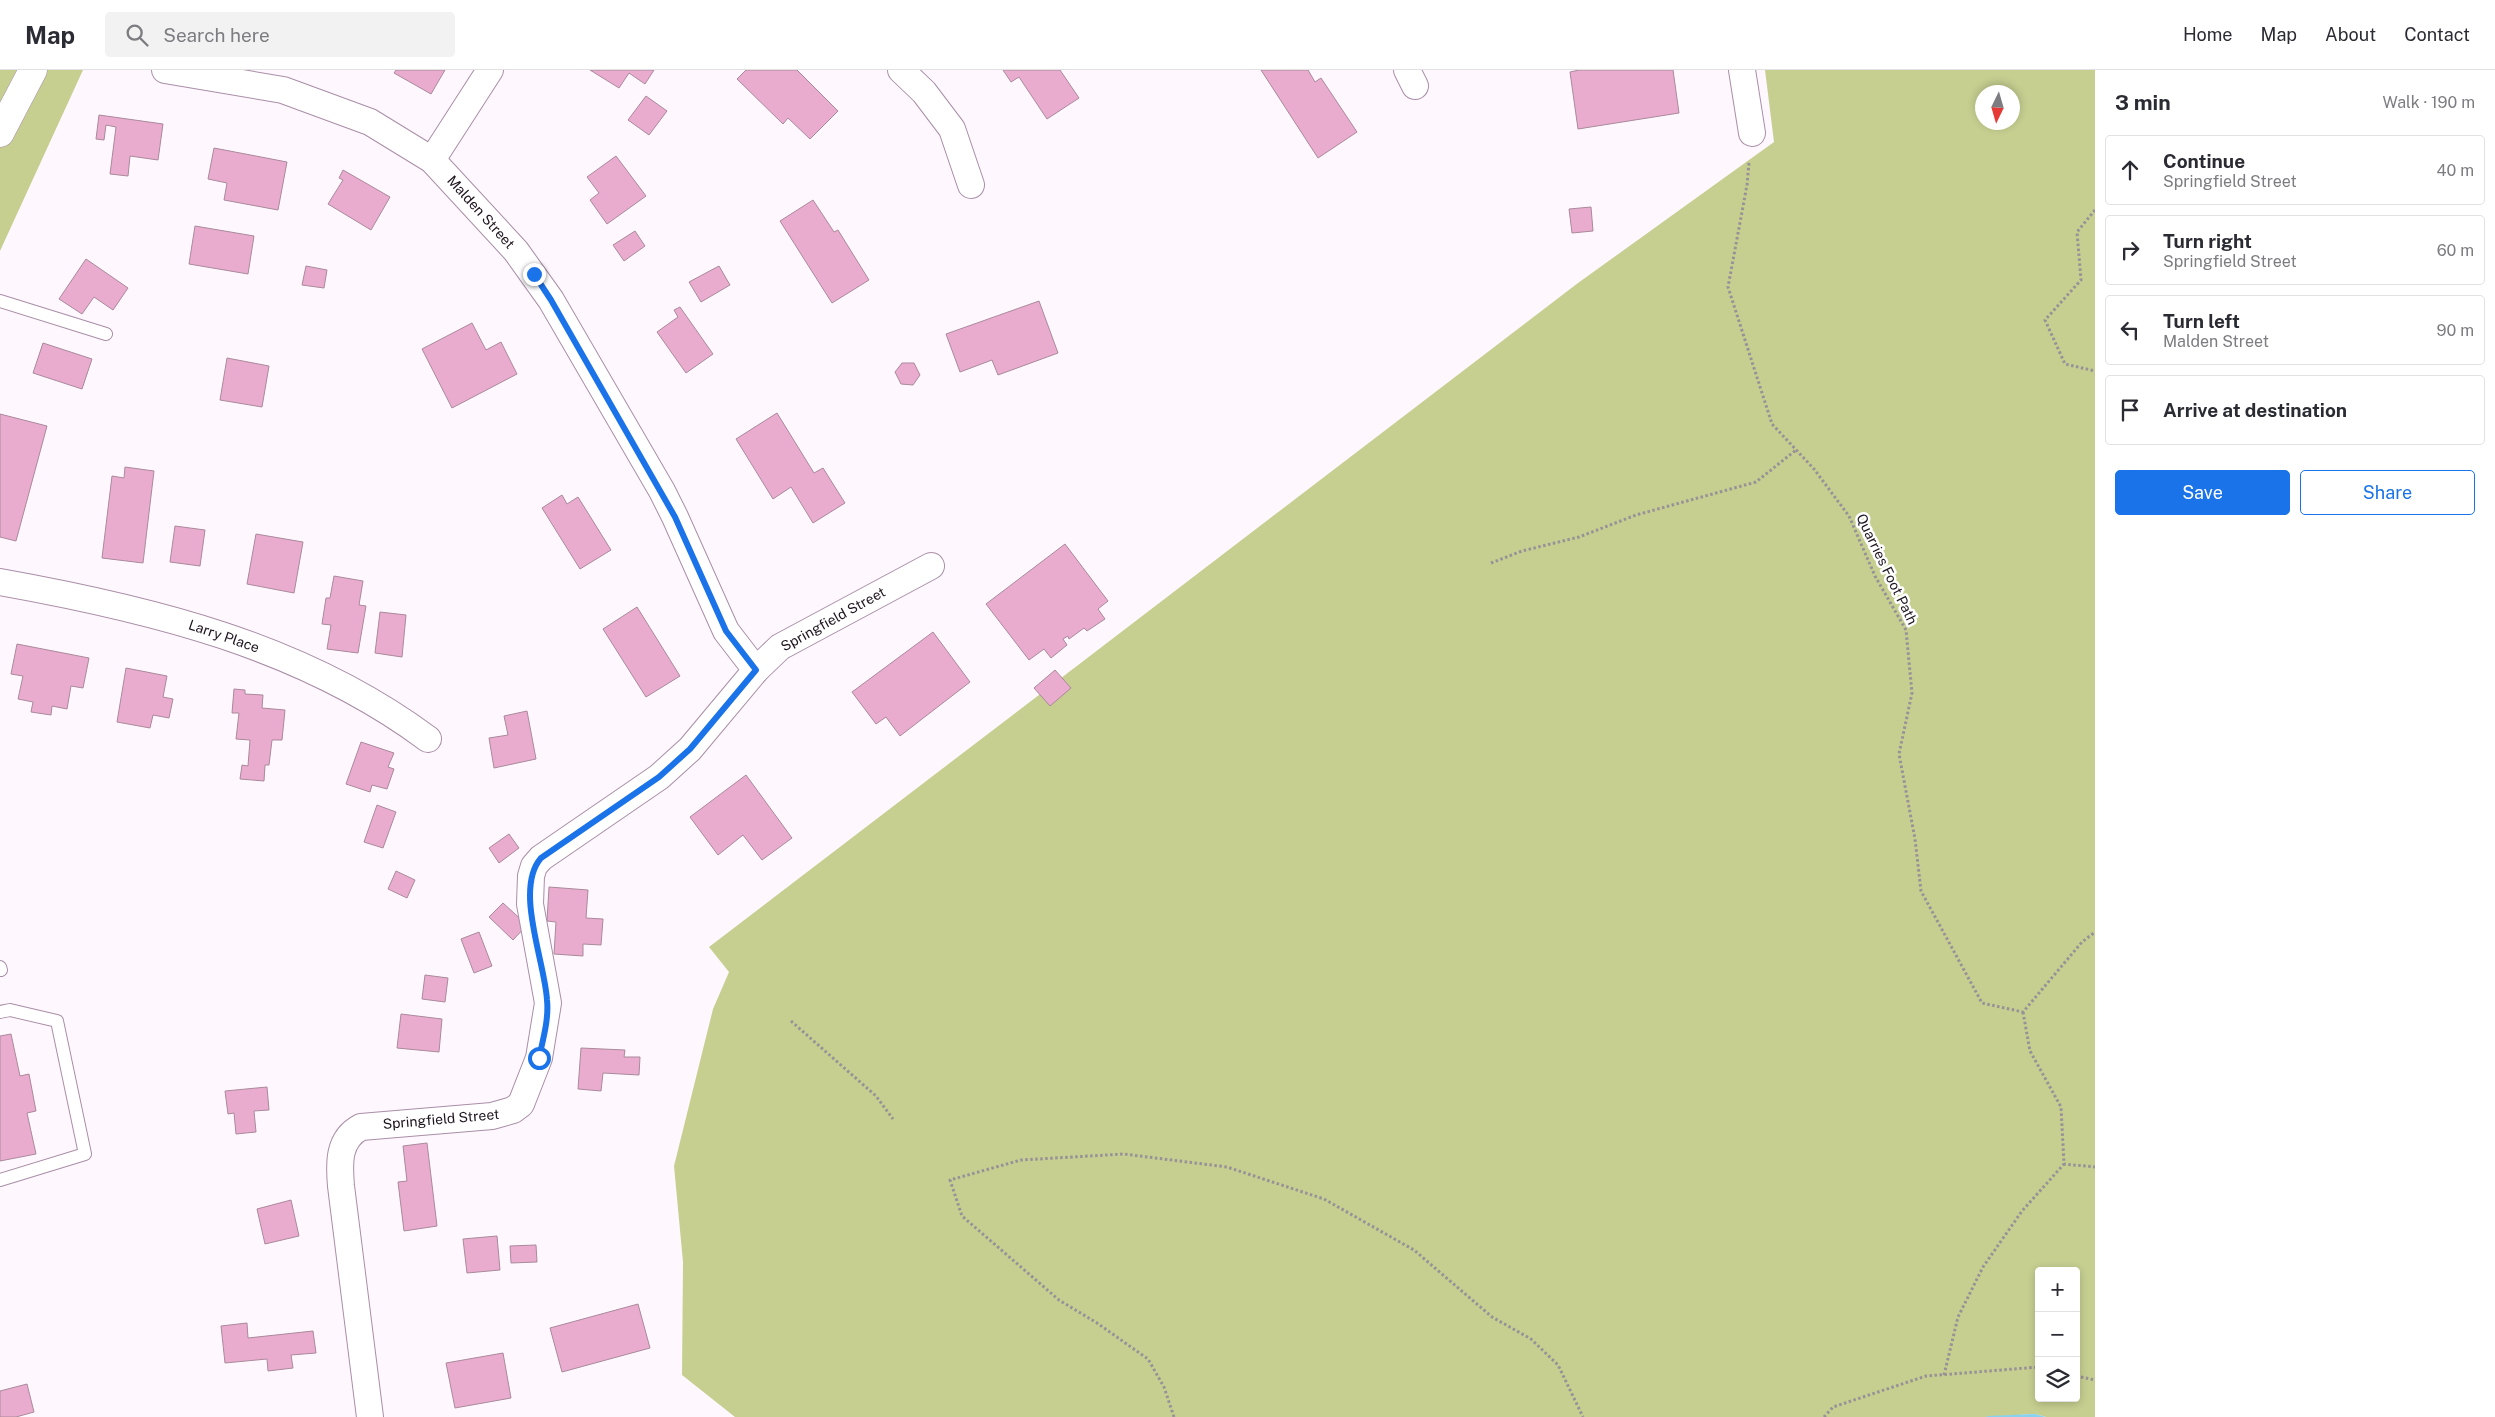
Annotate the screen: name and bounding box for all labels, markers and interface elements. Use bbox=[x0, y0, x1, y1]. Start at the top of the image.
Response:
search box bbox=[105, 12, 455, 57]
text: Map bbox=[25, 21, 75, 49]
icon: search bbox=[123, 21, 151, 49]
text: Search here bbox=[163, 24, 270, 46]
text: Home bbox=[2183, 24, 2233, 45]
text: Map bbox=[2261, 24, 2297, 45]
text: About bbox=[2325, 24, 2376, 45]
text: Contact bbox=[2404, 24, 2470, 45]
north arrow bbox=[1975, 85, 2020, 130]
text: 3 min bbox=[2115, 90, 2171, 115]
text: Walk · 190 m bbox=[2383, 93, 2475, 112]
text: Continue bbox=[2163, 150, 2245, 172]
icon: ahead bbox=[2116, 156, 2144, 184]
text: 40 m bbox=[2436, 161, 2474, 180]
street label: Malden Street bbox=[444, 172, 518, 252]
text: Springfield Street bbox=[2163, 172, 2297, 191]
text: Turn right bbox=[2163, 230, 2252, 252]
icon: right bbox=[2116, 236, 2144, 264]
text: 60 m bbox=[2437, 241, 2474, 260]
text: Springfield Street bbox=[2163, 252, 2297, 271]
route end bbox=[523, 263, 546, 286]
text: Turn left bbox=[2163, 310, 2240, 332]
icon: left bbox=[2116, 316, 2144, 344]
text: 90 m bbox=[2437, 321, 2474, 340]
text: Malden Street bbox=[2163, 332, 2269, 351]
icon: arrive bbox=[2116, 396, 2144, 424]
text: Arrive at destination bbox=[2163, 399, 2347, 421]
button: Save bbox=[2115, 470, 2290, 515]
button: Share bbox=[2300, 470, 2475, 515]
street label: Quarries Foot Path bbox=[1853, 511, 1921, 627]
street label: Springfield Street bbox=[778, 584, 888, 654]
street label: Larry Place bbox=[186, 616, 262, 656]
route start bbox=[528, 1047, 551, 1070]
street label: Springfield Street bbox=[382, 1106, 500, 1132]
map controls bbox=[2035, 1267, 2080, 1402]
button: + bbox=[2035, 1267, 2080, 1312]
button: − bbox=[2035, 1312, 2080, 1357]
button: layers bbox=[2035, 1357, 2080, 1402]

